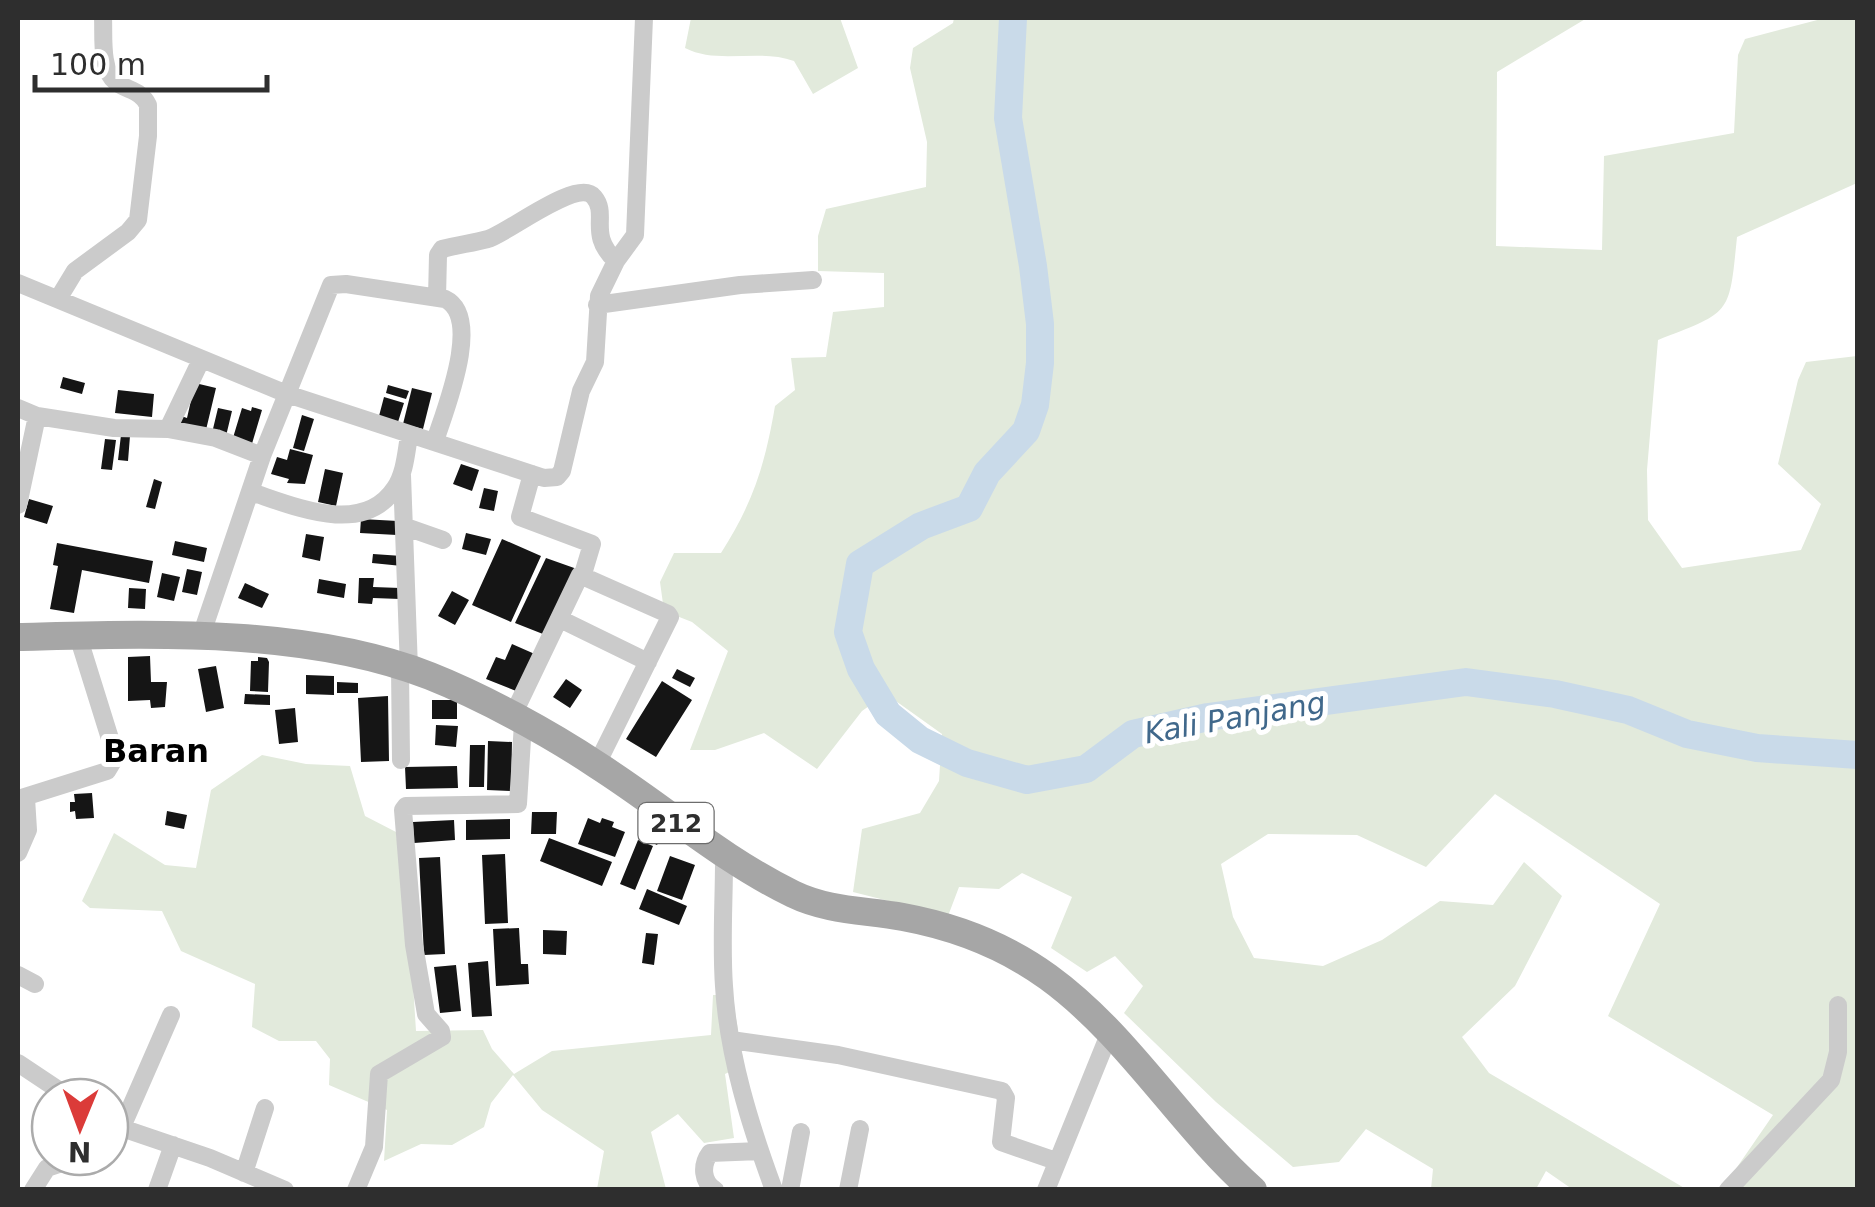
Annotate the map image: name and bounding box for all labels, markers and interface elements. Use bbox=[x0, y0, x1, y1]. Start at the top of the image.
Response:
scale bar bbox=[35, 30, 268, 92]
text: 100 m bbox=[50, 47, 146, 82]
water label: Kali Panjang bbox=[1142, 684, 1328, 751]
district label: Baran bbox=[103, 732, 209, 770]
road number: 212 bbox=[638, 803, 714, 843]
north arrow bbox=[30, 1077, 130, 1177]
text: N bbox=[68, 1135, 92, 1168]

